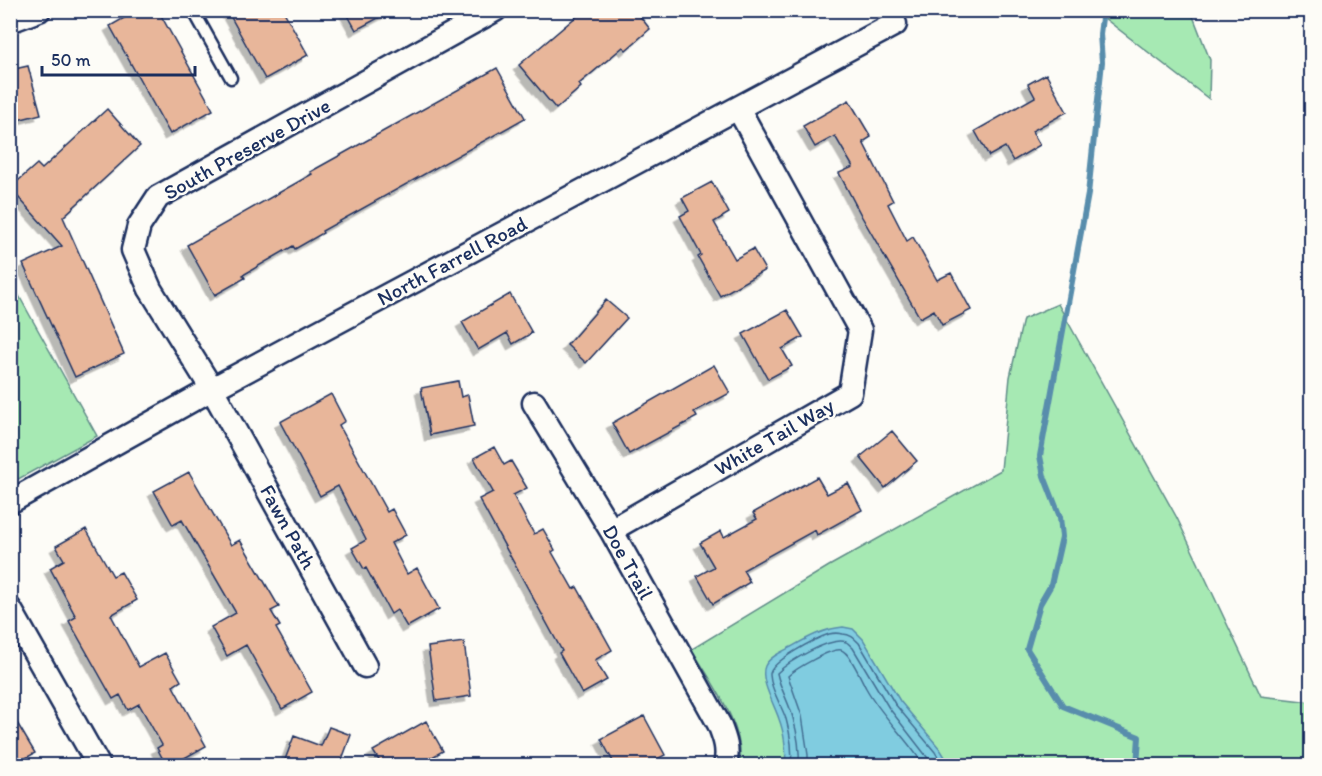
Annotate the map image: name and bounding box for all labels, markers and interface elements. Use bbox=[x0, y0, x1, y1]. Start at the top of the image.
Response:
scale bar bbox=[42, 39, 195, 77]
text: 50 m bbox=[51, 49, 91, 71]
street label: South Preserve Drive bbox=[159, 92, 335, 205]
street label: North Farrell Road bbox=[373, 211, 531, 311]
street label: White Tail Way bbox=[709, 392, 838, 481]
street label: Fawn Path bbox=[255, 480, 322, 574]
street label: Doe Trail bbox=[598, 520, 659, 604]

